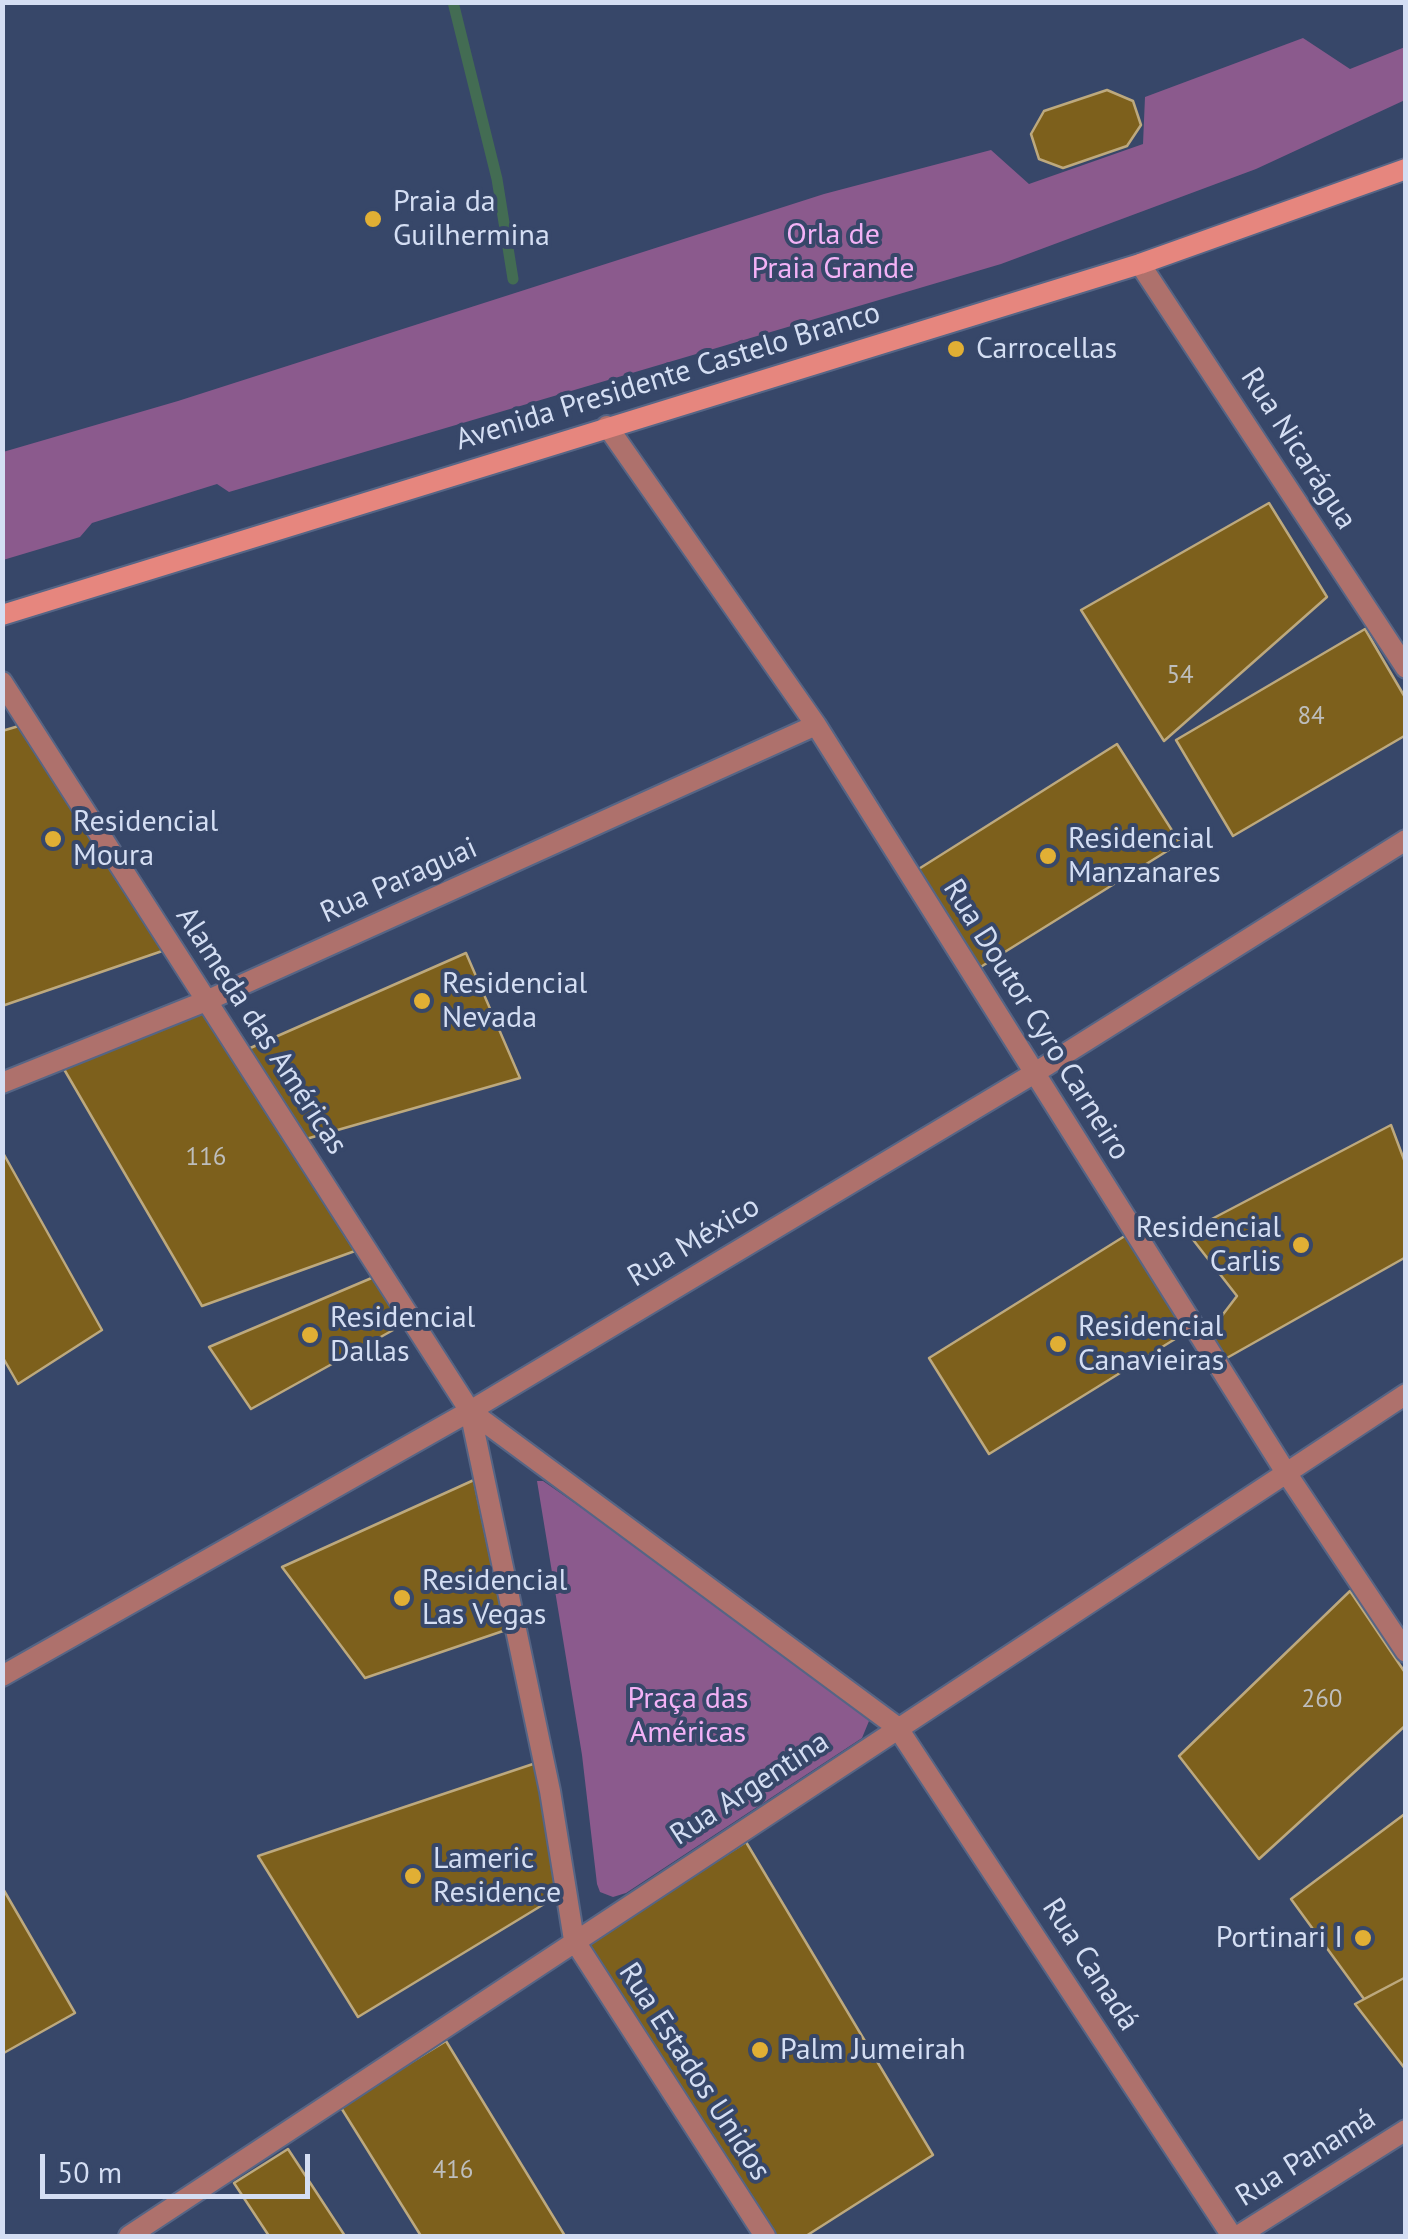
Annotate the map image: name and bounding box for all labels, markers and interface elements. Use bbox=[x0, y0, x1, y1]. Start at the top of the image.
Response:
place label: Praia da Guilhermina bbox=[393, 184, 550, 254]
marker: Praia da Guilhermina bbox=[362, 208, 384, 230]
park label: Orla de Praia Grande bbox=[752, 217, 914, 288]
street label: Avenida Presidente Castelo Branco bbox=[451, 295, 885, 459]
place label: Carrocellas bbox=[976, 331, 1117, 367]
marker: Carrocellas bbox=[945, 338, 967, 360]
street label: Rua Nicarágua bbox=[1232, 361, 1364, 537]
house number: 54 bbox=[1166, 661, 1194, 691]
house number: 84 bbox=[1297, 702, 1325, 732]
place label: Residencial Moura bbox=[73, 804, 218, 874]
place label: Residencial Manzanares bbox=[1068, 821, 1221, 892]
marker: Residencial Moura bbox=[42, 828, 64, 850]
street label: Rua Paraguai bbox=[315, 830, 483, 932]
marker: Residencial Manzanares bbox=[1037, 845, 1059, 867]
street label: Rua Doutor Cyro Carneiro bbox=[935, 873, 1137, 1167]
street label: Alameda das Américas bbox=[168, 900, 354, 1162]
place label: Residencial Nevada bbox=[442, 966, 587, 1036]
marker: Residencial Nevada bbox=[411, 990, 433, 1012]
house number: 116 bbox=[186, 1143, 226, 1173]
street label: Rua México bbox=[622, 1189, 766, 1295]
place label: Residencial Carlis bbox=[1136, 1210, 1281, 1280]
marker: Residencial Carlis bbox=[1290, 1234, 1312, 1256]
place label: Residencial Dallas bbox=[330, 1300, 475, 1370]
place label: Residencial Canavieiras bbox=[1078, 1309, 1224, 1380]
marker: Residencial Dallas bbox=[299, 1324, 321, 1346]
marker: Residencial Canavieiras bbox=[1047, 1333, 1069, 1355]
place label: Residencial Las Vegas bbox=[422, 1563, 567, 1634]
marker: Residencial Las Vegas bbox=[391, 1587, 413, 1609]
park label: Praça das Américas bbox=[628, 1681, 748, 1752]
house number: 260 bbox=[1302, 1685, 1342, 1715]
street label: Rua Argentina bbox=[664, 1724, 836, 1854]
place label: Lameric Residence bbox=[433, 1841, 561, 1912]
marker: Lameric Residence bbox=[402, 1865, 424, 1887]
street label: Rua Canadá bbox=[1034, 1892, 1146, 2038]
place label: Portinari I bbox=[1216, 1920, 1343, 1956]
marker: Portinari I bbox=[1352, 1927, 1374, 1949]
street label: Rua Estados Unidos bbox=[610, 1956, 778, 2188]
place label: Palm Jumeirah bbox=[780, 2032, 966, 2068]
marker: Palm Jumeirah bbox=[749, 2039, 771, 2061]
street label: Rua Panamá bbox=[1230, 2101, 1382, 2215]
scale bar bbox=[45, 2134, 315, 2196]
text: 50 m bbox=[57, 2152, 122, 2191]
house number: 416 bbox=[433, 2156, 473, 2186]

